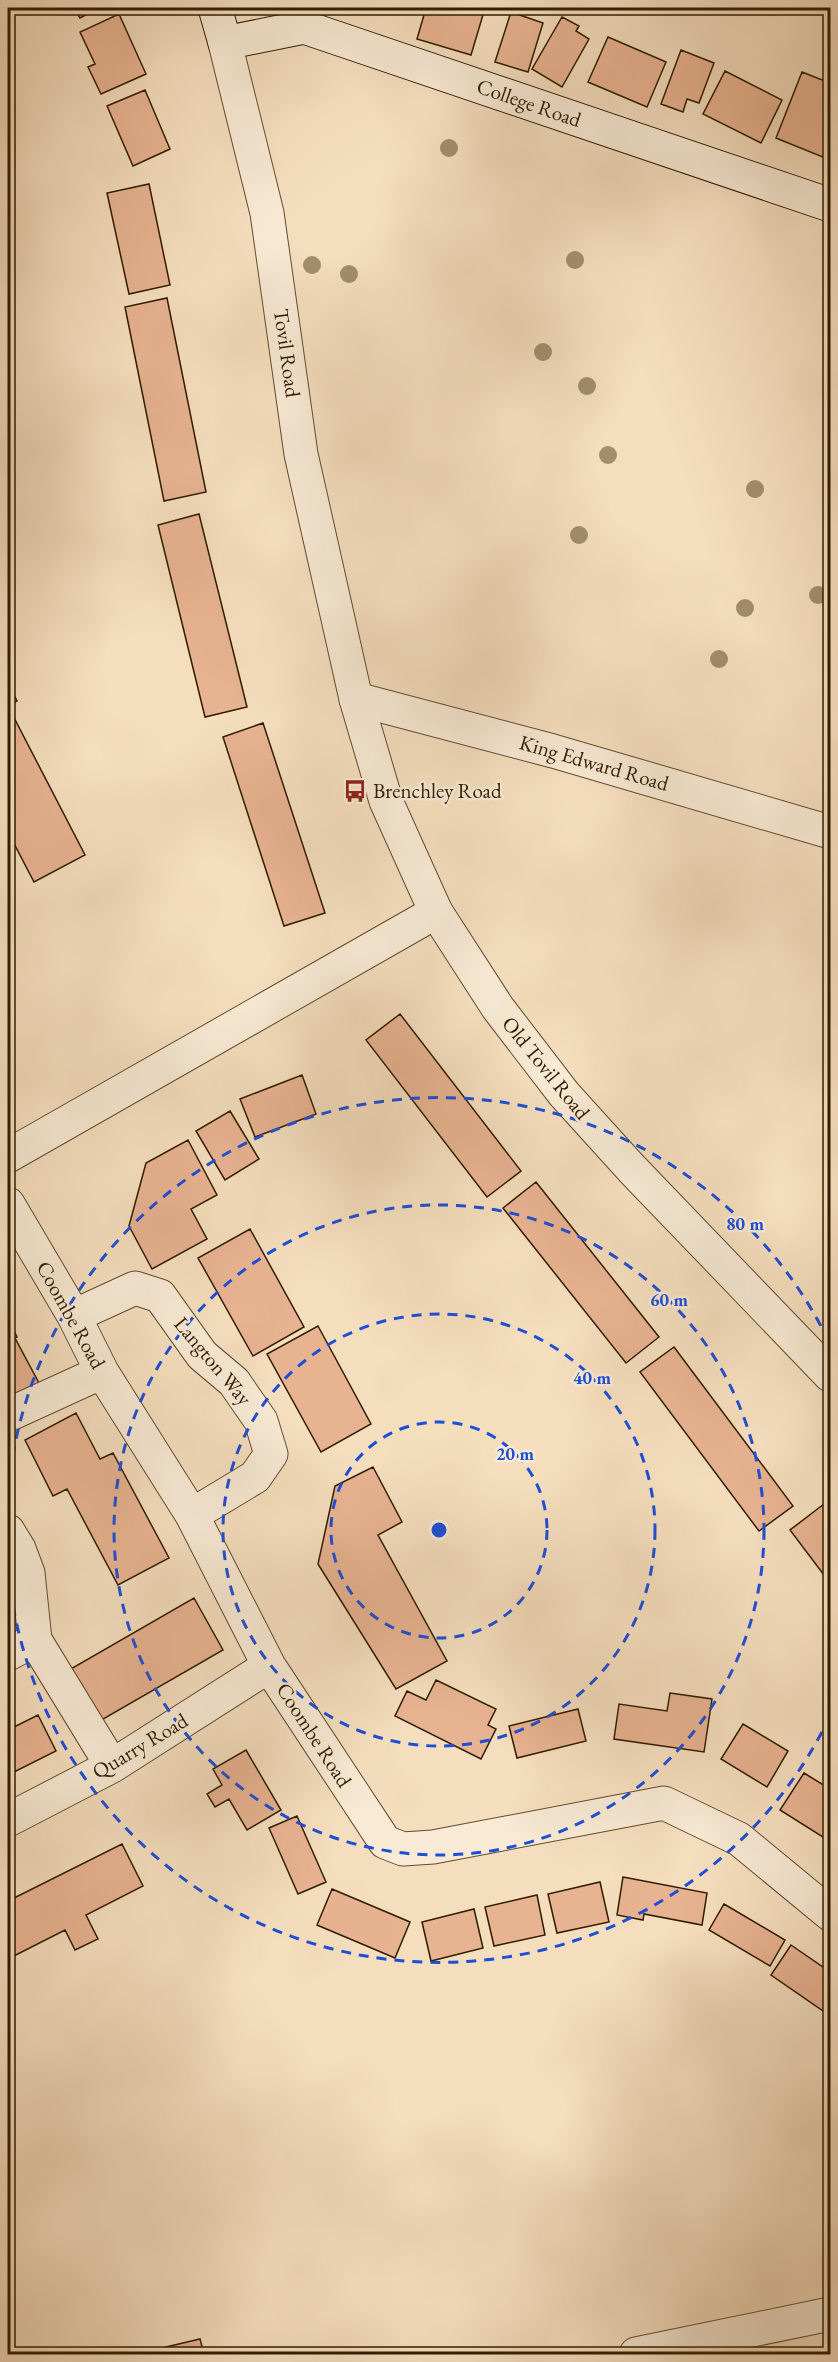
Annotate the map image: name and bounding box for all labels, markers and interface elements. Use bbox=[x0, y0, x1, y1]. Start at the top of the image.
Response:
street label: College Road bbox=[473, 72, 585, 133]
street label: Tovil Road bbox=[268, 307, 307, 399]
street label: King Edward Road bbox=[516, 728, 672, 797]
place label: Brenchley Road bbox=[373, 777, 502, 804]
bus stop icon: Brenchley Road bbox=[342, 778, 368, 804]
street label: Old Tovil Road bbox=[496, 1010, 597, 1125]
text: 80 m bbox=[726, 1212, 764, 1235]
street label: Coombe Road bbox=[31, 1256, 112, 1374]
text: 60 m bbox=[650, 1288, 688, 1311]
street label: Langton Way bbox=[168, 1311, 259, 1411]
text: 40 m bbox=[573, 1366, 611, 1389]
text: 20 m bbox=[496, 1442, 534, 1465]
centre of rings bbox=[429, 1520, 449, 1540]
street label: Coombe Road bbox=[271, 1677, 358, 1792]
street label: Quarry Road bbox=[87, 1706, 193, 1786]

